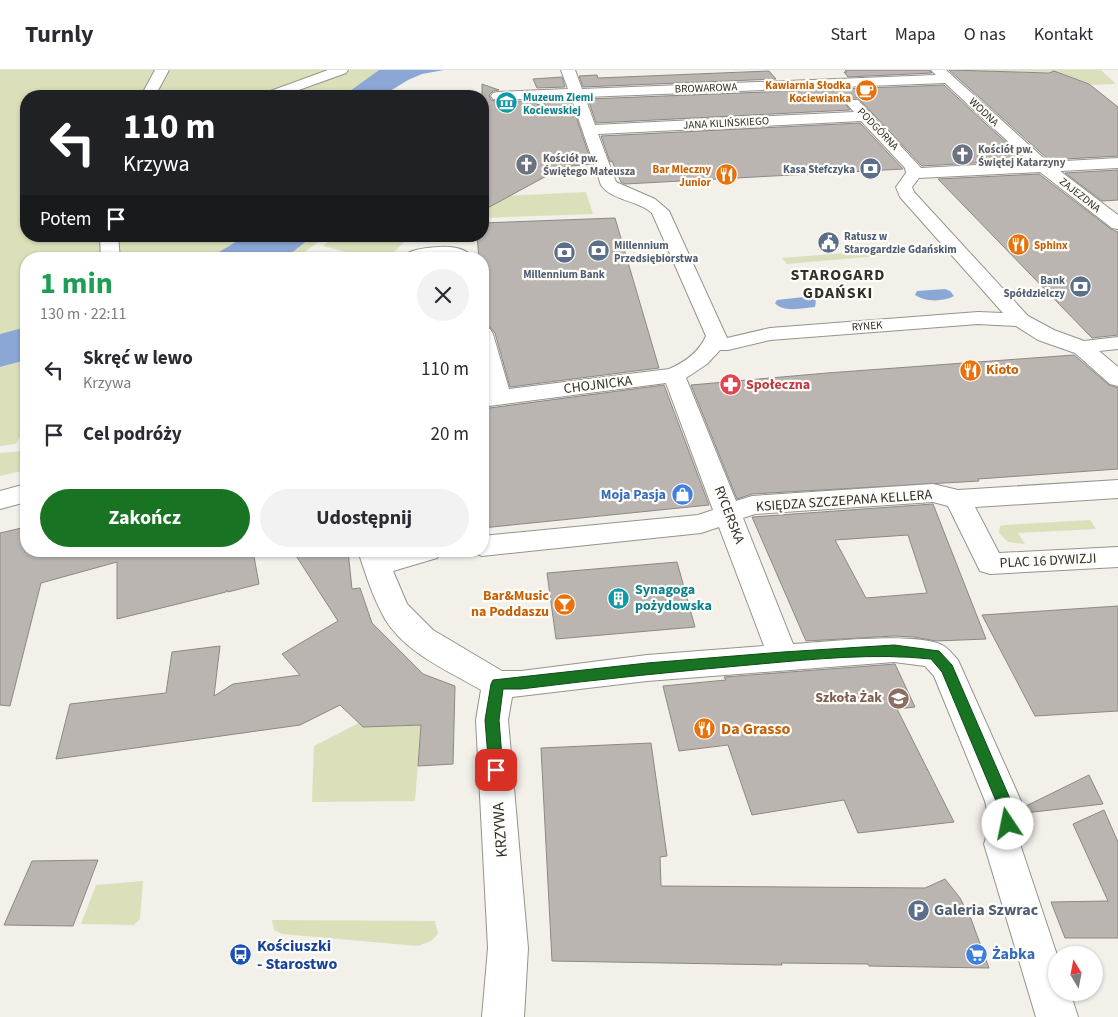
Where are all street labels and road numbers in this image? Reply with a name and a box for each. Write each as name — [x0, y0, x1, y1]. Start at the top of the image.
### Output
street label: BROWAROWA — [674, 79, 738, 97]
street label: WODNA — [966, 94, 1002, 130]
street label: PODGÓRNA — [854, 104, 902, 154]
street label: JANA KILIŃSKIEGO — [683, 113, 769, 133]
street label: ZAJEZDNA — [1056, 174, 1104, 216]
street label: RYNEK — [851, 317, 883, 335]
street label: CHOJNICKA — [563, 371, 634, 399]
street label: RYCERSKA — [709, 483, 749, 547]
street label: KSIĘDZA SZCZEPANA KELLERA — [755, 485, 933, 517]
street label: PLAC 16 DYWIZJI — [999, 548, 1097, 574]
street label: KRZYWA — [487, 801, 513, 858]

